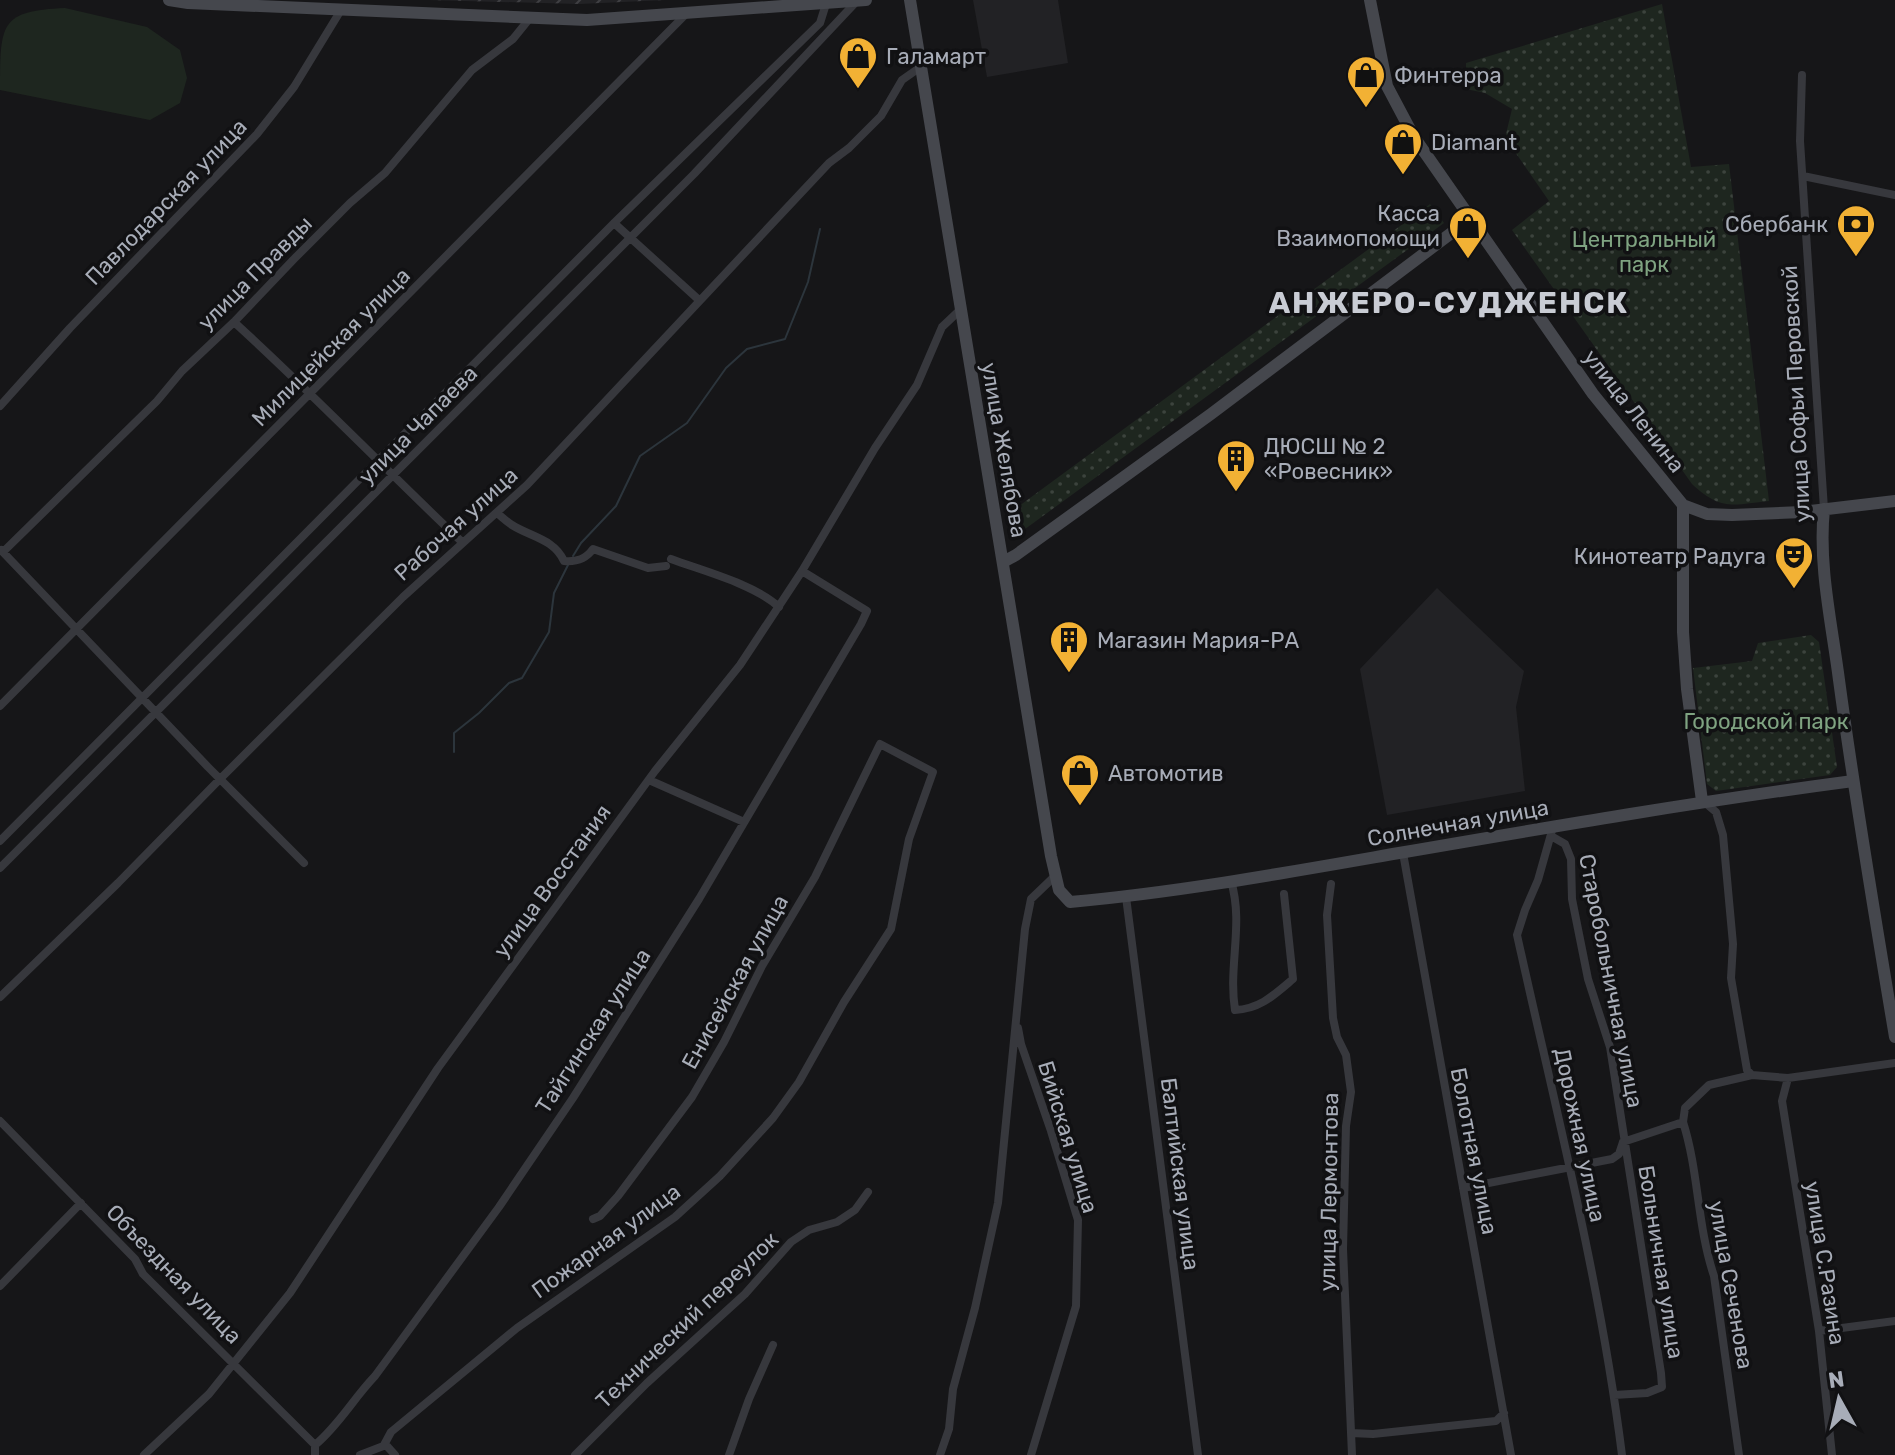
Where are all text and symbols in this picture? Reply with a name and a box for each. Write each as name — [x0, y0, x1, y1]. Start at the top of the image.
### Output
shop icon: Галамарт — [837, 35, 879, 90]
place label: Галамарт — [886, 43, 986, 70]
shop icon: Финтерра — [1345, 54, 1387, 109]
place label: Финтерра — [1394, 62, 1502, 89]
street label: Павлодарская улица — [80, 113, 252, 291]
shop icon: Diamant — [1382, 121, 1424, 176]
place label: Diamant — [1431, 129, 1518, 156]
place label: Касса Взаимопомощи — [1276, 200, 1440, 252]
bank icon: Сбербанк — [1835, 203, 1877, 258]
shop icon: Касса Взаимопомощи — [1447, 205, 1489, 260]
street label: улица Правды — [192, 210, 318, 336]
place label: Сбербанк — [1725, 211, 1828, 238]
park label: Центральный парк — [1572, 226, 1716, 278]
street label: Милицейская улица — [246, 262, 416, 432]
street label: улица Софьи Перовской — [1776, 265, 1816, 523]
district label: АНЖЕРО-СУДЖЕНСК — [1269, 285, 1629, 321]
street label: улица Ленина — [1578, 344, 1690, 478]
street label: улица Чапаева — [353, 360, 483, 490]
street label: улица Желябова — [975, 360, 1033, 540]
place label: ДЮСШ № 2 «Ровесник» — [1264, 433, 1393, 485]
building icon: ДЮСШ № 2 «Ровесник» — [1215, 438, 1257, 493]
street label: Рабочая улица — [389, 462, 523, 586]
theatre icon: Кинотеатр Радуга — [1773, 535, 1815, 590]
place label: Кинотеатр Радуга — [1574, 543, 1766, 570]
building icon: Магазин Мария-РА — [1048, 619, 1090, 674]
place label: Магазин Мария-РА — [1097, 627, 1299, 654]
park label: Городской парк — [1683, 708, 1849, 735]
shop icon: Автомотив — [1059, 752, 1101, 807]
place label: Автомотив — [1108, 760, 1224, 787]
street label: Солнечная улица — [1365, 794, 1551, 852]
street label: улица Восстания — [487, 799, 617, 963]
street label: Старобольничная улица — [1573, 852, 1649, 1110]
street label: Енисейская улица — [676, 890, 794, 1074]
street label: Тайгинская улица — [530, 943, 656, 1119]
street label: Дорожная улица — [1548, 1045, 1612, 1225]
street label: Бийская улица — [1032, 1058, 1104, 1216]
street label: Болотная улица — [1445, 1065, 1503, 1237]
street label: Балтийская улица — [1155, 1076, 1205, 1272]
street label: улица Лермонтова — [1314, 1092, 1344, 1292]
street label: Больничная улица — [1632, 1163, 1690, 1361]
street label: Пожарная улица — [526, 1178, 686, 1304]
street label: улица С.Разина — [1799, 1179, 1851, 1347]
street label: Объездная улица — [101, 1199, 247, 1349]
street label: улица Сеченова — [1703, 1199, 1759, 1371]
street label: Технический переулок — [590, 1226, 784, 1414]
north arrow — [1799, 1359, 1879, 1439]
text: N — [1827, 1365, 1846, 1394]

